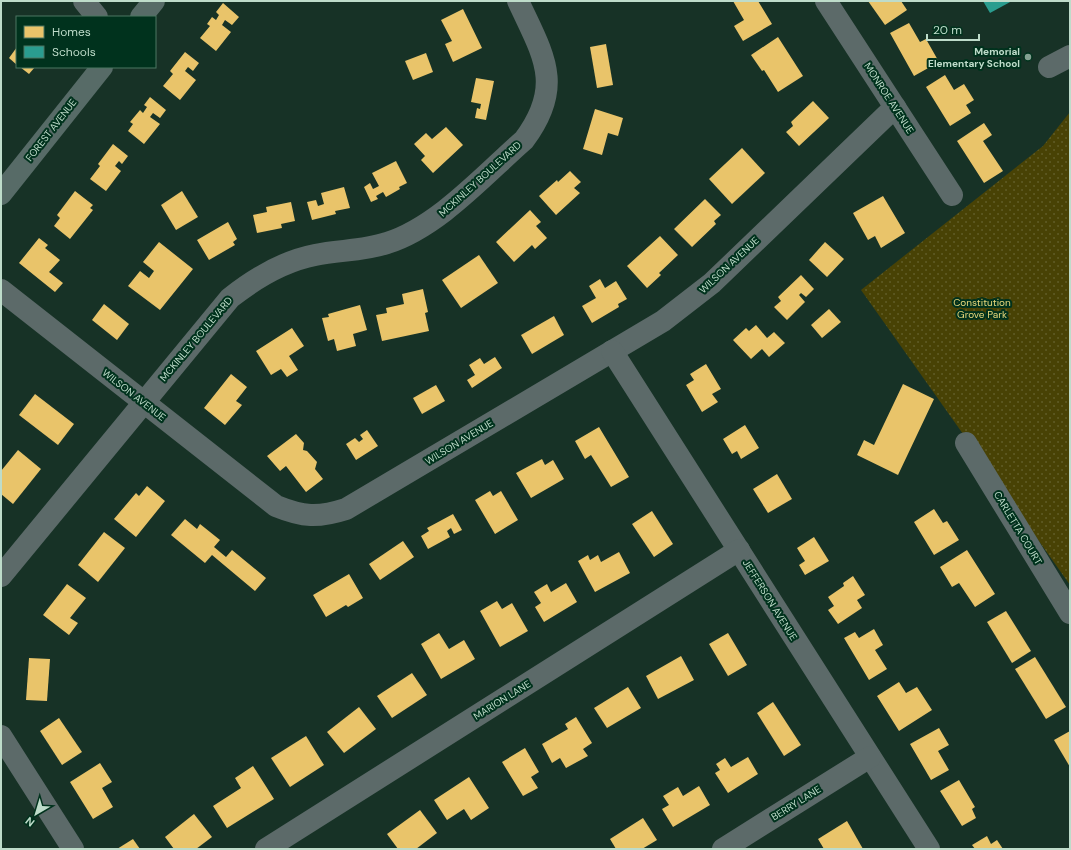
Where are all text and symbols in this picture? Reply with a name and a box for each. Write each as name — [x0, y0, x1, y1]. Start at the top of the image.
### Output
legend — [16, 16, 156, 68]
scale bar — [927, 16, 979, 42]
text: 20 m — [933, 22, 962, 38]
text: Homes — [52, 24, 91, 40]
text: Schools — [52, 44, 96, 60]
place label: Memorial Elementary School — [928, 45, 1020, 70]
marker: Memorial Elementary School — [1023, 52, 1033, 62]
street label: MONROE AVENUE — [861, 60, 917, 136]
street label: FOREST AVENUE — [23, 96, 80, 164]
street label: MCKINLEY BOULEVARD — [436, 138, 524, 219]
street label: WILSON AVENUE — [696, 234, 762, 296]
street label: MCKINLEY BOULEVARD — [157, 294, 235, 384]
park label: Constitution Grove Park — [953, 296, 1011, 321]
street label: WILSON AVENUE — [100, 366, 169, 424]
street label: WILSON AVENUE — [423, 416, 496, 467]
street label: CARLETTA COURT — [991, 489, 1045, 567]
street label: JEFFERSON AVENUE — [740, 557, 800, 643]
street label: MARION LANE — [471, 677, 533, 723]
street label: BERRY LANE — [769, 782, 824, 823]
north arrow — [16, 794, 56, 834]
text: N — [22, 814, 37, 830]

